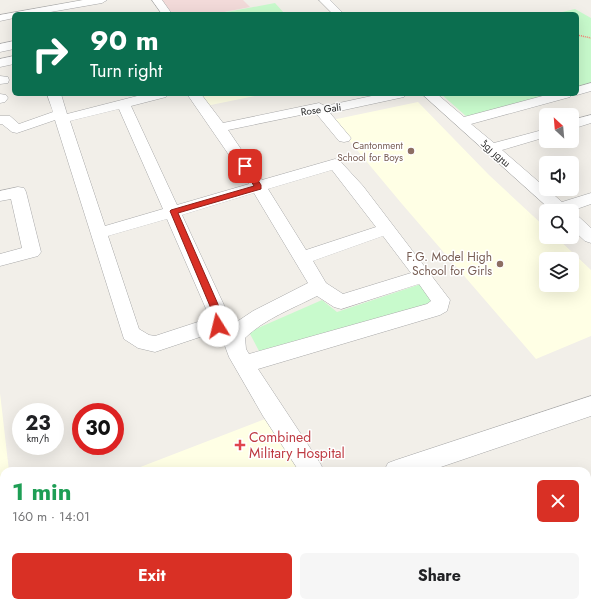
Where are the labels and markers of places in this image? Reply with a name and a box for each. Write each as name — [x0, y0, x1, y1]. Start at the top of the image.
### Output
place label: Cantonment School for Boys — [337, 138, 404, 165]
marker: Cantonment School for Boys — [406, 146, 416, 156]
pin — [228, 149, 262, 183]
place label: F.G. Model High School for Girls — [407, 248, 492, 280]
marker: F.G. Model High School for Girls — [495, 259, 505, 269]
place label: Combined Military Hospital — [249, 427, 345, 463]
marker: Combined Military Hospital — [234, 439, 246, 451]

